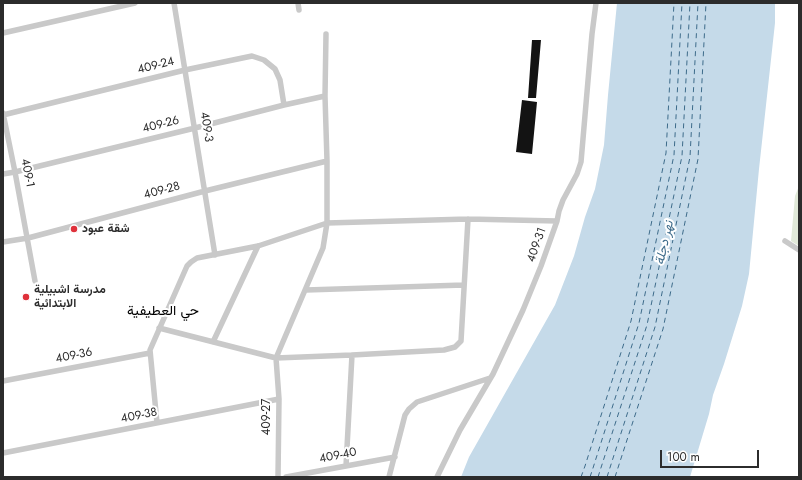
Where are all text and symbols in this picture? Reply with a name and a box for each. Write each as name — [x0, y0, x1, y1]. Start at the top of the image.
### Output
street label: 409-24 — [136, 54, 176, 78]
street label: 409-3 — [197, 111, 215, 143]
street label: 409-26 — [141, 113, 181, 137]
street label: 409-1 — [17, 157, 37, 189]
street label: 409-28 — [142, 179, 182, 203]
water label: نهر دجلة — [652, 219, 678, 267]
place label: شقة عبود — [82, 222, 129, 236]
marker: شقة عبود — [69, 224, 79, 234]
street label: 409-31 — [524, 226, 550, 264]
place label: مدرسة اشبيلية الابتدائية — [34, 283, 106, 311]
marker: مدرسة اشبيلية الابتدائية — [21, 292, 31, 302]
district label: حي العطيفية — [127, 304, 199, 320]
street label: 409-36 — [54, 345, 94, 367]
street label: 409-27 — [260, 399, 274, 435]
street label: 409-38 — [120, 405, 158, 427]
scale bar — [662, 442, 761, 468]
street label: 409-40 — [318, 445, 358, 467]
text: 100 m — [667, 448, 700, 466]

